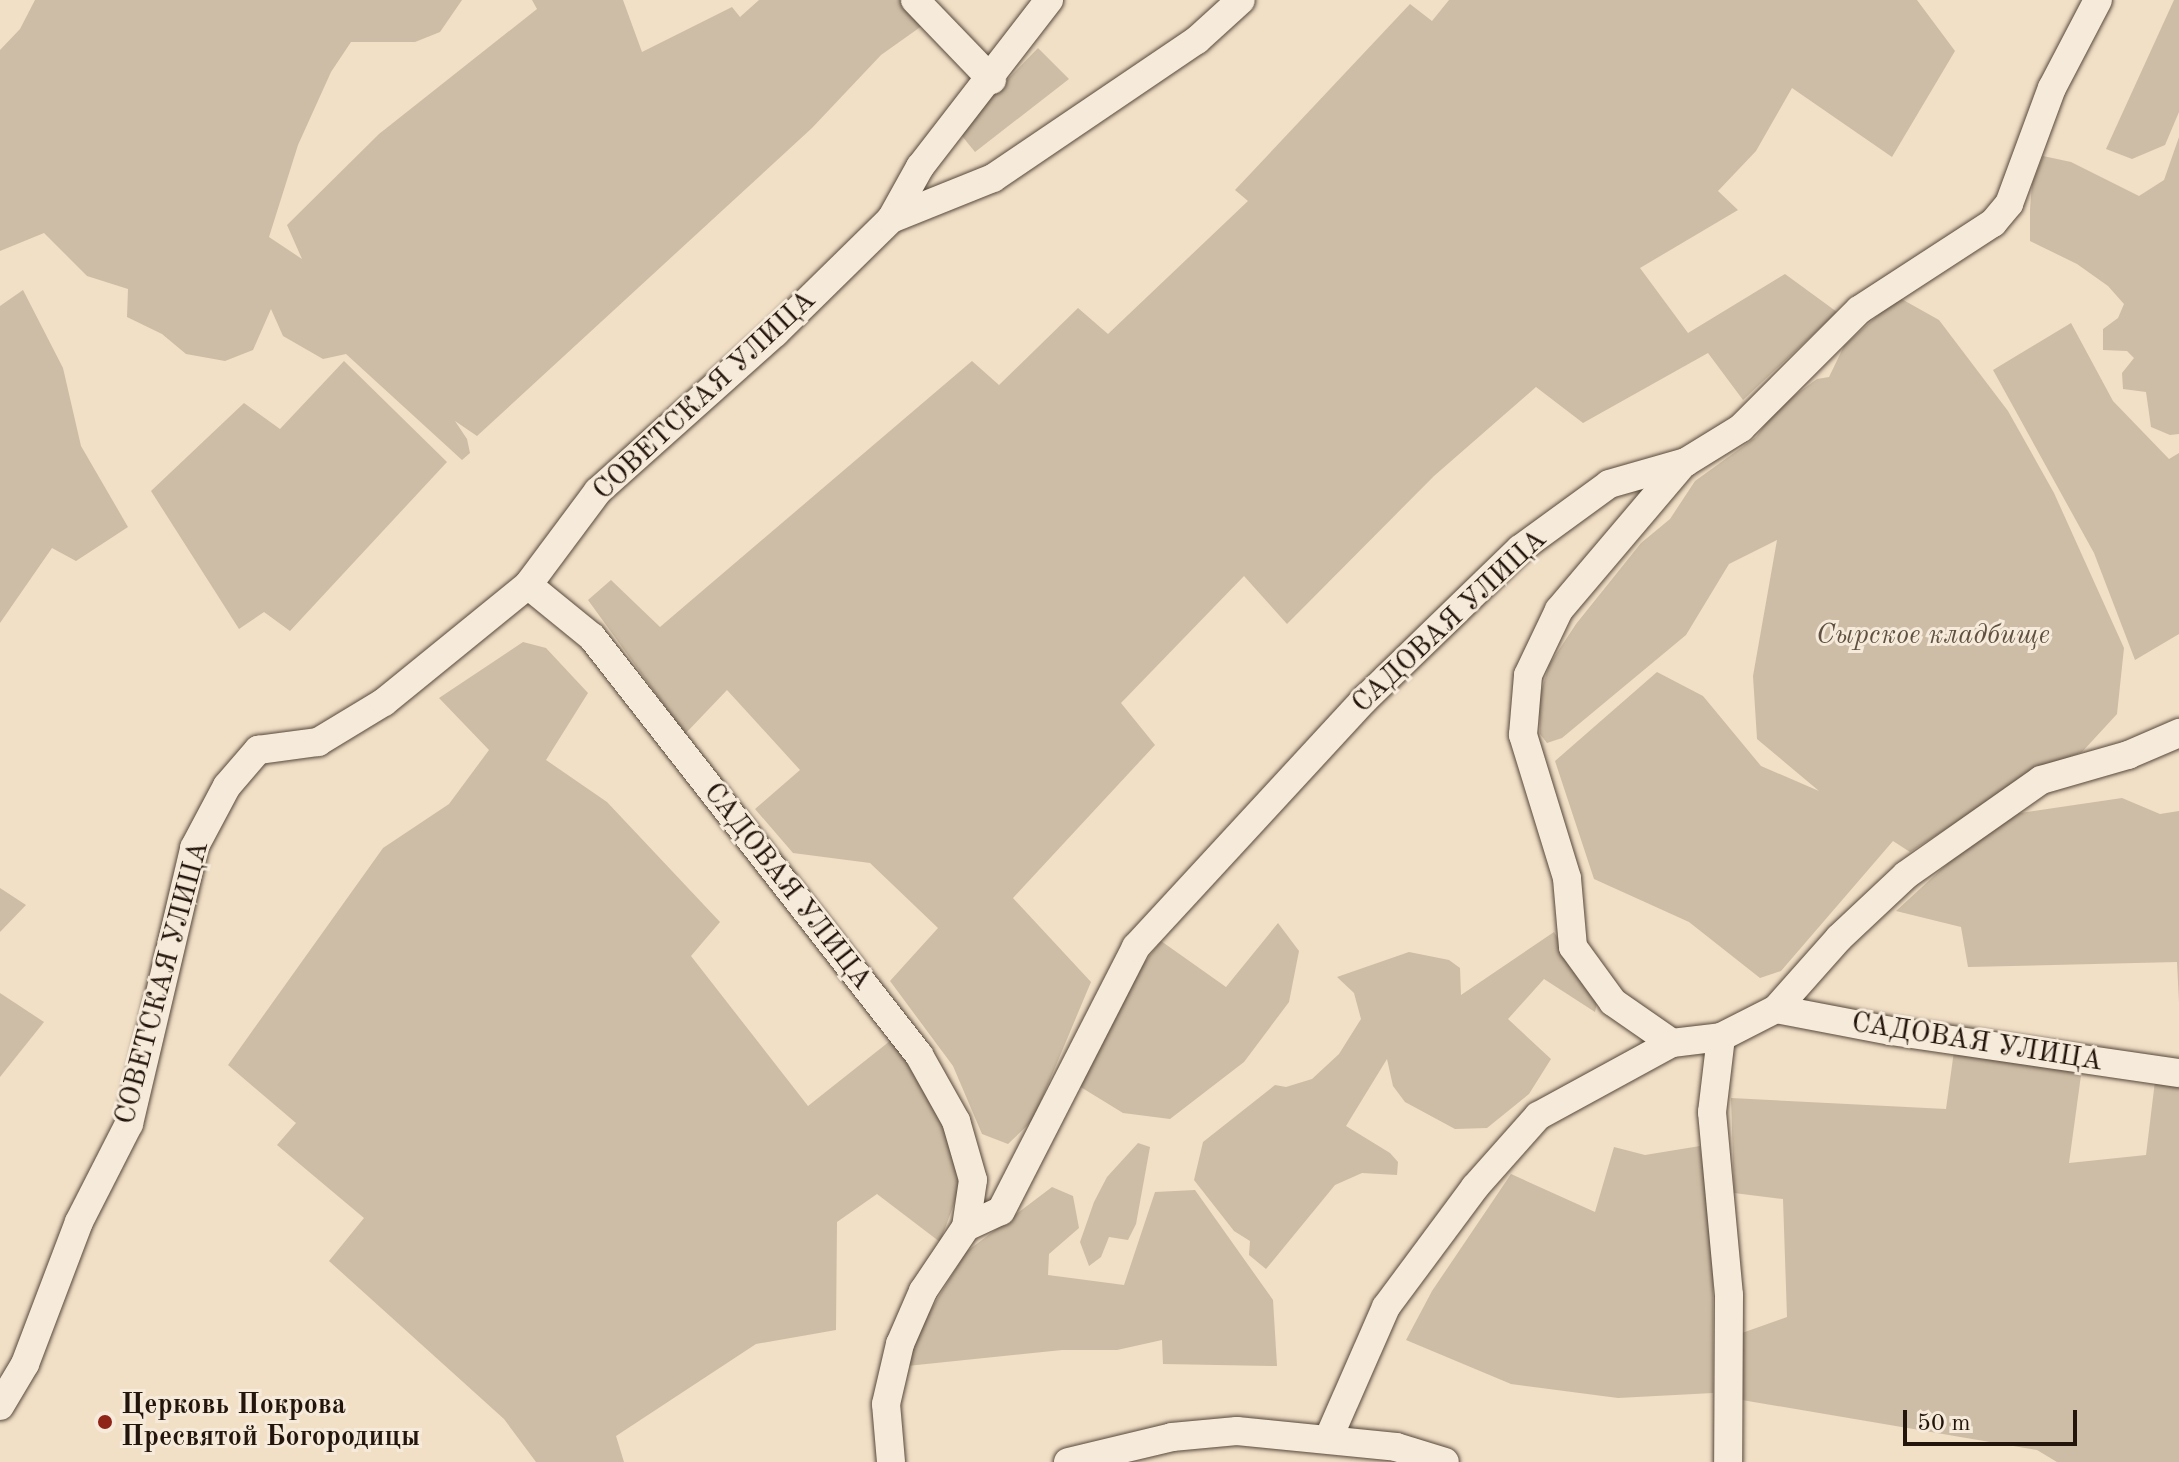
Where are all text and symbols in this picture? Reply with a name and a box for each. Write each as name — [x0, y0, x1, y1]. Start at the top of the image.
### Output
street label: СОВЕТСКАЯ УЛИЦА — [587, 284, 823, 508]
street label: САДОВАЯ УЛИЦА — [1346, 523, 1554, 721]
park label: Сырское кладбище — [1816, 619, 2050, 653]
street label: САДОВАЯ УЛИЦА — [696, 777, 878, 997]
street label: СОВЕТСКАЯ УЛИЦА — [109, 838, 217, 1128]
street label: САДОВАЯ УЛИЦА — [1849, 1007, 2105, 1079]
place label: Церковь Покрова Пресвятой Богородицы — [121, 1389, 420, 1455]
scale bar — [1907, 1394, 2081, 1444]
text: 50 m — [1917, 1412, 1971, 1436]
marker: Церковь Покрова Пресвятой Богородицы — [96, 1413, 114, 1431]

